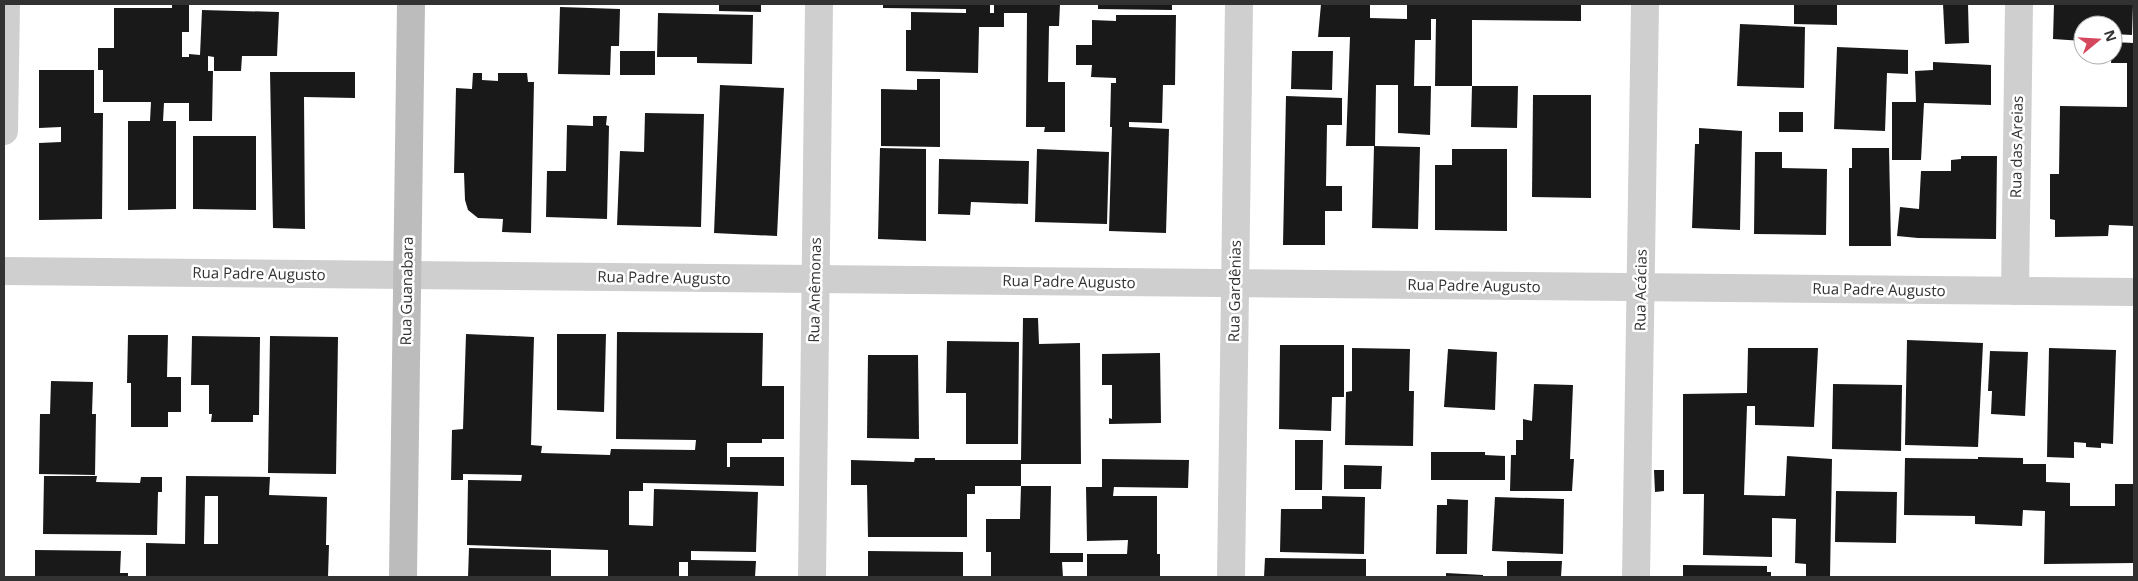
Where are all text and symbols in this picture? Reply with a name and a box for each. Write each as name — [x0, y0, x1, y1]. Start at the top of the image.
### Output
north arrow — [2073, 15, 2123, 65]
text: N — [2100, 27, 2122, 44]
street label: Rua das Areias — [2005, 96, 2027, 198]
street label: Rua Guanabara — [395, 236, 417, 345]
street label: Rua Anêmonas — [803, 237, 825, 343]
street label: Rua Gardênias — [1223, 240, 1245, 342]
street label: Rua Acácias — [1629, 249, 1651, 331]
street label: Rua Padre Augusto — [192, 262, 326, 284]
street label: Rua Padre Augusto — [597, 266, 731, 288]
street label: Rua Padre Augusto — [1002, 270, 1136, 292]
street label: Rua Padre Augusto — [1407, 274, 1541, 296]
street label: Rua Padre Augusto — [1812, 278, 1946, 300]

